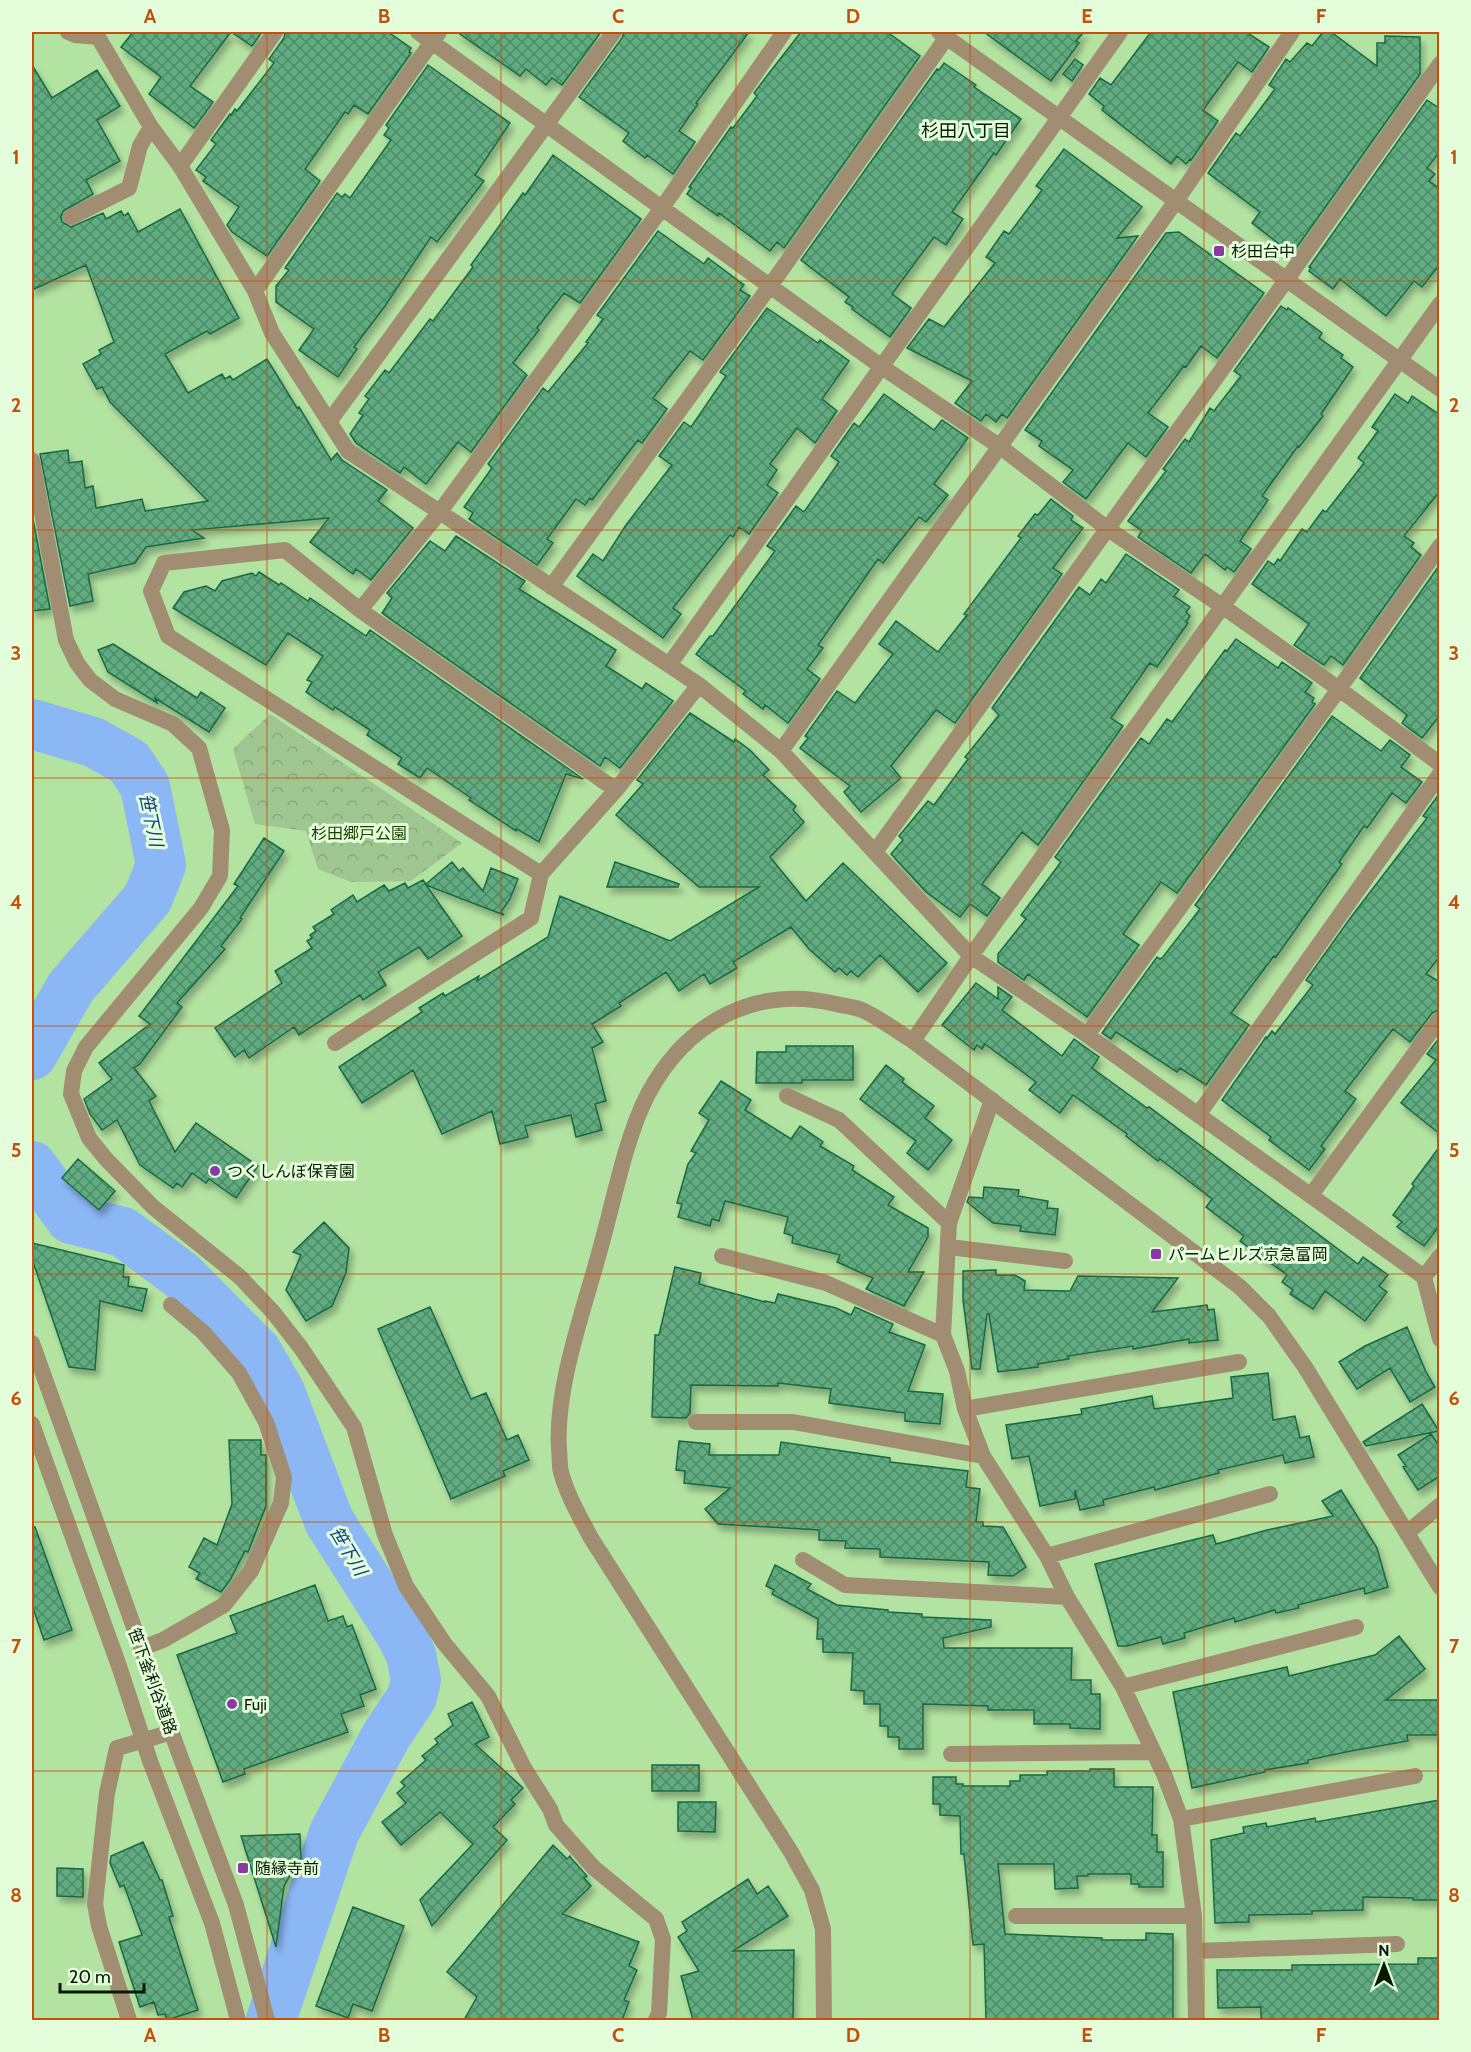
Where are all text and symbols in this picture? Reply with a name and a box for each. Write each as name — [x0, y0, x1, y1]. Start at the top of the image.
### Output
text: A — [144, 4, 157, 28]
text: B — [378, 4, 390, 28]
text: C — [612, 4, 624, 28]
text: D — [846, 4, 860, 28]
text: E — [1081, 4, 1093, 28]
text: F — [1316, 4, 1327, 28]
district label: 杉田八丁目 — [921, 120, 1011, 142]
text: 1 — [12, 145, 20, 169]
text: 1 — [1450, 145, 1458, 169]
place label: 杉田台中 — [1231, 242, 1295, 261]
marker: 杉田台中 — [1212, 244, 1226, 258]
text: 2 — [11, 393, 21, 417]
text: 2 — [1449, 393, 1459, 417]
text: 3 — [11, 641, 21, 665]
text: 3 — [1449, 641, 1459, 665]
water label: 笹下川 — [135, 791, 168, 851]
park label: 杉田郷戸公園 — [311, 824, 407, 843]
text: 4 — [10, 890, 22, 914]
text: 4 — [1448, 890, 1460, 914]
text: 5 — [11, 1138, 21, 1162]
text: 5 — [1449, 1138, 1459, 1162]
place label: つくしんぼ保育園 — [227, 1162, 355, 1181]
marker: つくしんぼ保育園 — [208, 1164, 222, 1178]
place label: パームヒルズ京急富岡 — [1168, 1245, 1328, 1264]
marker: パームヒルズ京急富岡 — [1149, 1247, 1163, 1261]
text: 6 — [10, 1386, 22, 1410]
text: 6 — [1448, 1386, 1460, 1410]
water label: 笹下川 — [325, 1522, 372, 1582]
street label: 笹下釜利谷道路 — [124, 1625, 181, 1737]
text: 7 — [11, 1634, 22, 1658]
text: 7 — [1449, 1634, 1460, 1658]
place label: Fuji — [244, 1695, 267, 1714]
marker: Fuji — [225, 1697, 239, 1711]
place label: 随縁寺前 — [255, 1859, 319, 1878]
marker: 随縁寺前 — [236, 1861, 250, 1875]
text: 8 — [10, 1883, 22, 1907]
text: 8 — [1448, 1883, 1460, 1907]
north arrow — [1354, 1935, 1414, 1995]
text: N — [1378, 1941, 1390, 1960]
scale bar — [60, 1956, 144, 1994]
text: 20 m — [69, 1966, 111, 1988]
text: A — [144, 2023, 157, 2047]
text: B — [378, 2023, 390, 2047]
text: C — [612, 2023, 624, 2047]
text: D — [846, 2023, 860, 2047]
text: E — [1081, 2023, 1093, 2047]
text: F — [1316, 2023, 1327, 2047]

